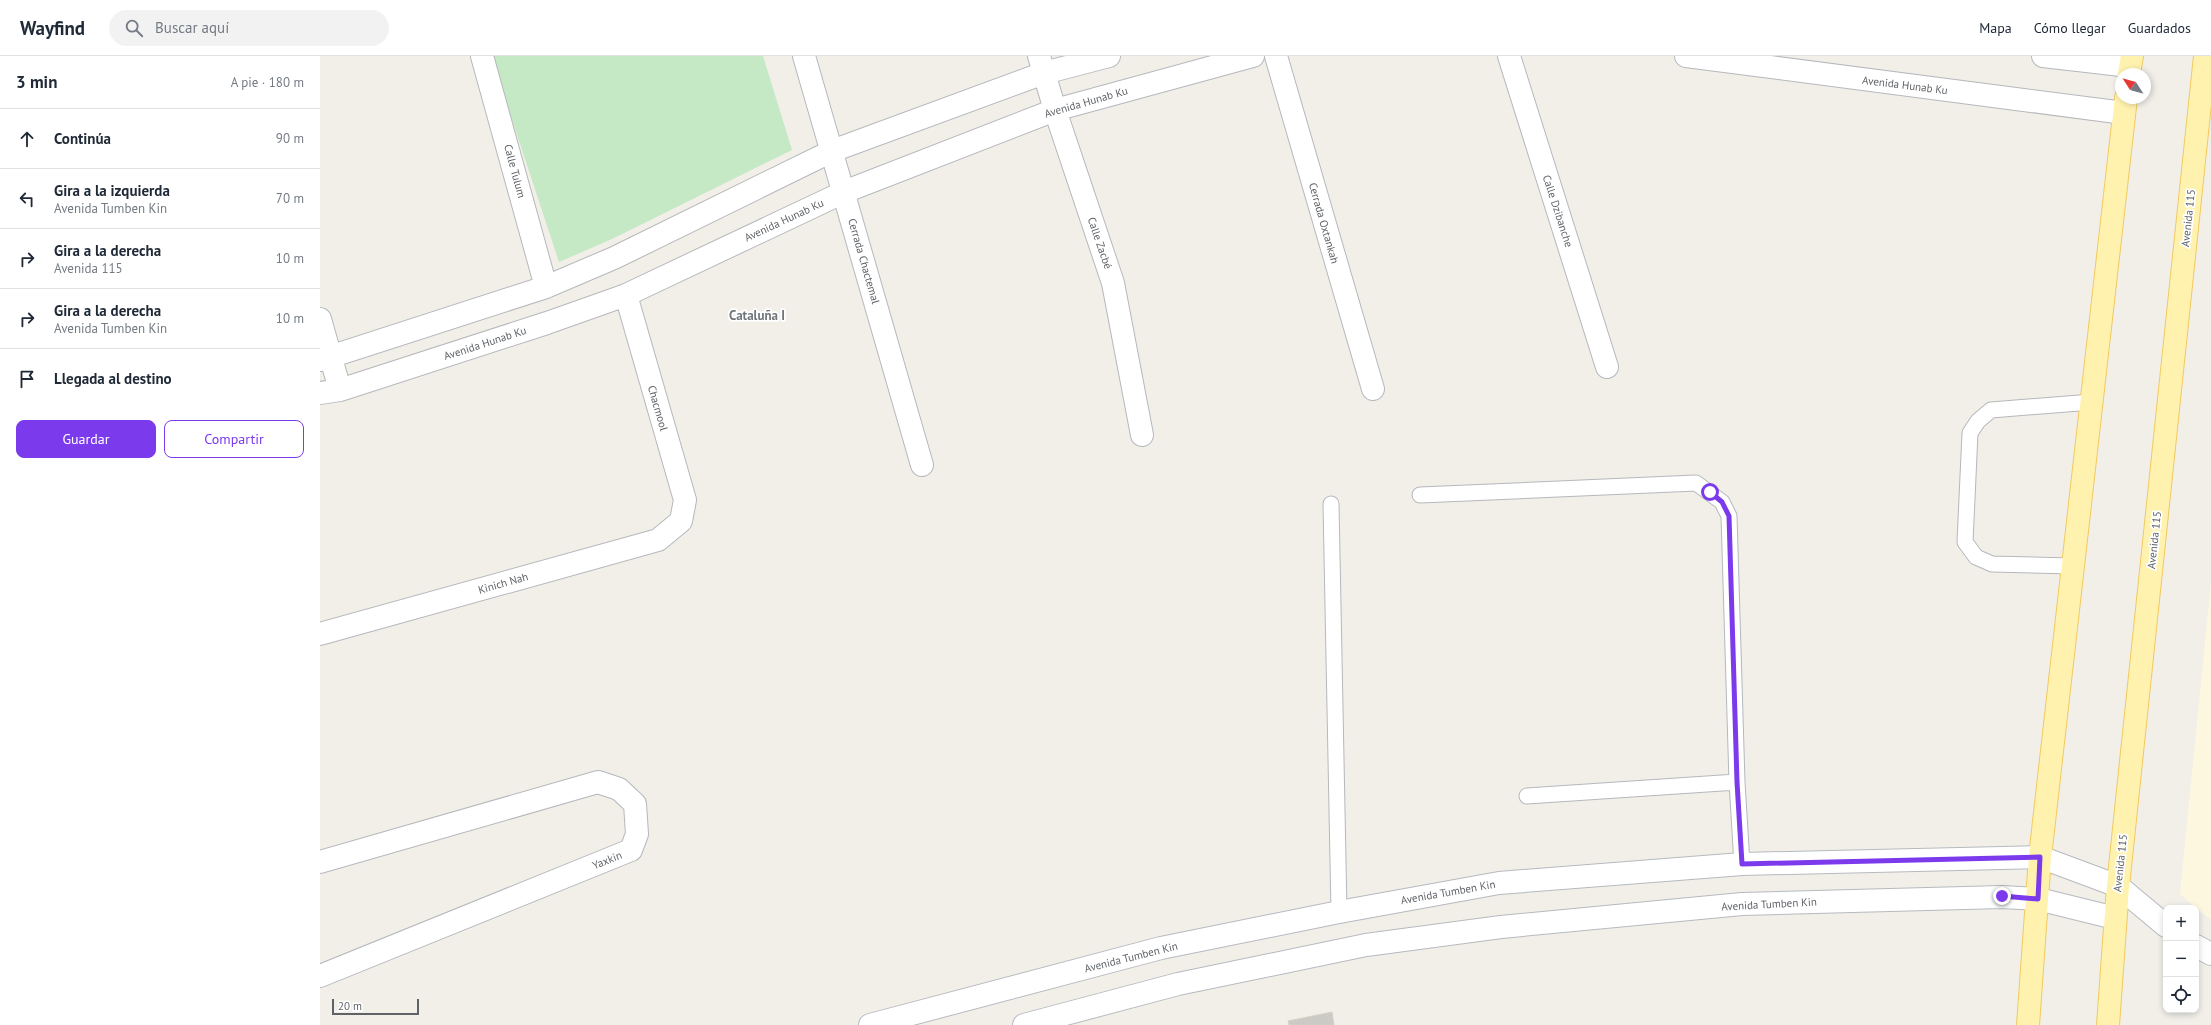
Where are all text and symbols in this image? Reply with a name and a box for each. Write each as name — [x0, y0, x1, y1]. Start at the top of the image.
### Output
search box — [109, 10, 389, 46]
text: Wayfind — [20, 16, 85, 40]
icon: search — [123, 17, 145, 39]
text: Buscar aquí — [155, 18, 229, 37]
text: Mapa — [1979, 19, 2012, 37]
text: Cómo llegar — [2034, 19, 2106, 37]
text: Guardados — [2128, 19, 2191, 37]
north arrow — [2115, 68, 2151, 104]
text: 3 min — [16, 71, 57, 93]
street label: Avenida Hunab Ku — [1861, 73, 1949, 97]
text: A pie · 180 m — [231, 74, 304, 91]
street label: Avenida Hunab Ku — [1043, 83, 1129, 121]
icon: ahead — [16, 128, 38, 150]
text: Continúa — [54, 129, 111, 148]
text: 90 m — [276, 130, 304, 147]
street label: Calle Tulum — [501, 143, 529, 199]
street label: Calle Dzibanche — [1540, 173, 1576, 249]
text: Gira a la izquierda — [54, 181, 170, 200]
street label: Cerrada Oxtankah — [1306, 181, 1342, 265]
icon: left — [16, 188, 38, 210]
street label: Avenida 115 — [2178, 188, 2198, 248]
text: 70 m — [276, 190, 304, 207]
street label: Avenida Hunab Ku — [742, 195, 826, 245]
text: Avenida Tumben Kin — [54, 200, 167, 217]
street label: Calle Zacbé — [1085, 215, 1116, 271]
street label: Cerrada Chactemal — [845, 217, 883, 306]
text: Gira a la derecha — [54, 241, 161, 260]
icon: right — [16, 248, 38, 270]
text: 10 m — [276, 250, 304, 267]
text: Avenida 115 — [54, 260, 123, 277]
text: Gira a la derecha — [54, 301, 161, 320]
district label: Cataluña I — [729, 307, 785, 324]
icon: right — [16, 308, 38, 330]
text: 10 m — [276, 310, 304, 327]
text: Avenida Tumben Kin — [54, 320, 167, 337]
street label: Avenida Hunab Ku — [442, 323, 528, 363]
icon: arrive — [16, 368, 38, 390]
text: Llegada al destino — [54, 369, 172, 388]
street label: Chacmool — [645, 384, 671, 433]
button: Guardar — [16, 420, 156, 458]
button: Compartir — [164, 420, 304, 458]
route start — [1701, 483, 1719, 501]
street label: Avenida 115 — [2144, 510, 2164, 570]
street label: Kinich Nah — [476, 569, 530, 597]
street label: Avenida 115 — [2110, 833, 2130, 893]
street label: Yaxkin — [590, 848, 624, 872]
street label: Avenida Tumben Kin — [1400, 877, 1496, 907]
route end — [1993, 887, 2011, 905]
street label: Avenida Tumben Kin — [1721, 895, 1817, 913]
map controls — [2163, 905, 2199, 1013]
button: + — [2163, 905, 2199, 941]
street label: Avenida Tumben Kin — [1083, 939, 1179, 975]
button: − — [2163, 941, 2199, 977]
button: locate — [2163, 977, 2199, 1013]
scale bar — [332, 997, 419, 1016]
text: 20 m — [338, 999, 362, 1013]

